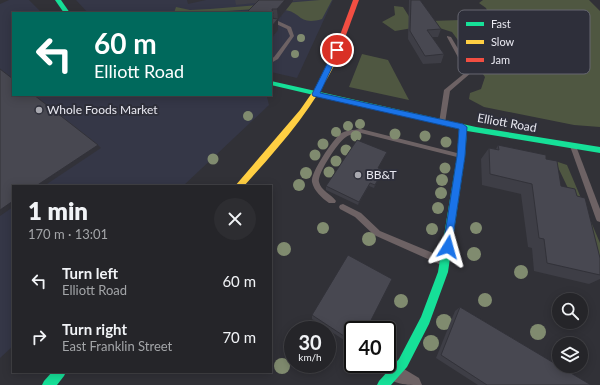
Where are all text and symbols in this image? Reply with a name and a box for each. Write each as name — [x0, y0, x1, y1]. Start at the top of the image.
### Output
legend — [458, 10, 590, 74]
text: Fast — [491, 17, 511, 30]
text: 60 m — [94, 26, 157, 60]
icon: left — [28, 28, 80, 80]
pin — [320, 33, 354, 67]
text: Slow — [491, 35, 515, 48]
icon: arrive — [326, 39, 348, 61]
text: Jam — [491, 53, 510, 66]
text: Elliott Road — [94, 60, 184, 82]
place label: Whole Foods Market — [47, 102, 158, 117]
marker: Whole Foods Market — [34, 105, 44, 115]
street label: Elliott Road — [476, 110, 538, 135]
place label: BB&T — [366, 167, 397, 182]
marker: BB&T — [353, 170, 363, 180]
text: 1 min — [28, 196, 88, 225]
button: close — [214, 198, 256, 240]
text: 170 m · 13:01 — [28, 226, 108, 242]
position arrow — [427, 226, 469, 268]
text: Turn left — [62, 264, 118, 282]
icon: left — [28, 270, 50, 292]
text: 60 m — [222, 272, 256, 290]
text: Elliott Road — [62, 282, 127, 298]
map controls — [552, 293, 588, 373]
button: search — [552, 293, 588, 329]
text: Turn right — [62, 320, 127, 338]
speed limit sign: 40 — [344, 321, 396, 373]
icon: right — [28, 326, 50, 348]
text: 70 m — [222, 328, 256, 346]
text: 30 — [298, 330, 322, 354]
button: layers — [552, 337, 588, 373]
text: East Franklin Street — [62, 338, 172, 354]
text: km/h — [298, 351, 322, 363]

